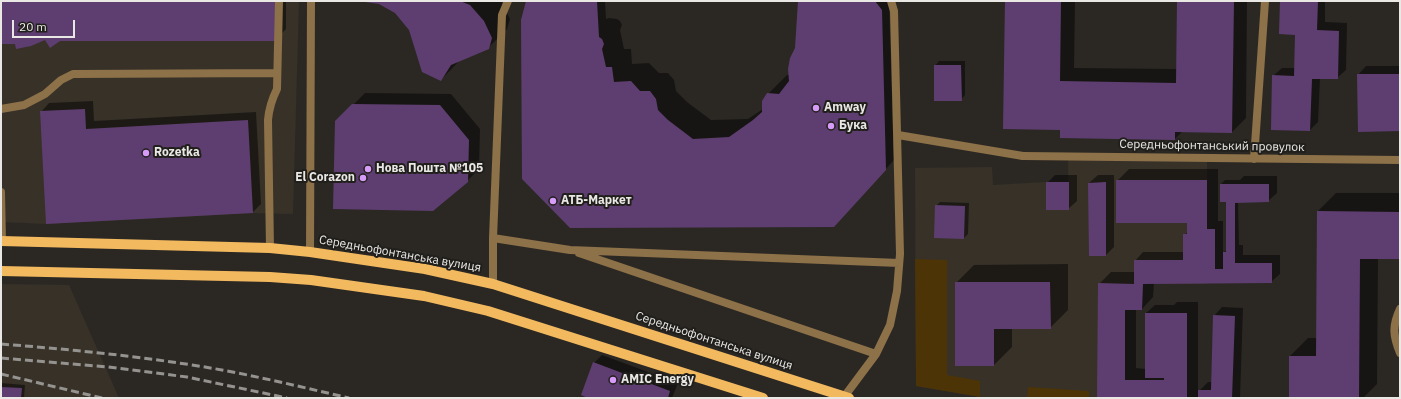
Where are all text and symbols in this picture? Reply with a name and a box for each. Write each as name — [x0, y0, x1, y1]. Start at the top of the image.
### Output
scale bar — [14, 12, 77, 38]
text: 20 m — [19, 19, 47, 34]
place label: Amway — [824, 101, 866, 115]
marker: Amway — [811, 103, 821, 113]
place label: Бука — [839, 119, 867, 133]
marker: Бука — [826, 121, 836, 131]
street label: Середньофонтанський провулок — [1119, 137, 1305, 155]
place label: Rozetka — [154, 146, 200, 160]
marker: Rozetka — [141, 148, 151, 158]
place label: Нова Пошта №105 — [376, 162, 483, 176]
marker: Нова Пошта №105 — [363, 164, 373, 174]
place label: El Corazon — [295, 171, 355, 185]
marker: El Corazon — [358, 173, 368, 183]
place label: АТБ-Маркет — [561, 194, 632, 208]
marker: АТБ-Маркет — [548, 196, 558, 206]
street label: Середньофонтанська вулиця — [318, 233, 482, 275]
street label: Середньофонтанська вулиця — [634, 309, 794, 373]
place label: AMIC Energy — [621, 373, 694, 387]
marker: AMIC Energy — [608, 375, 618, 385]

